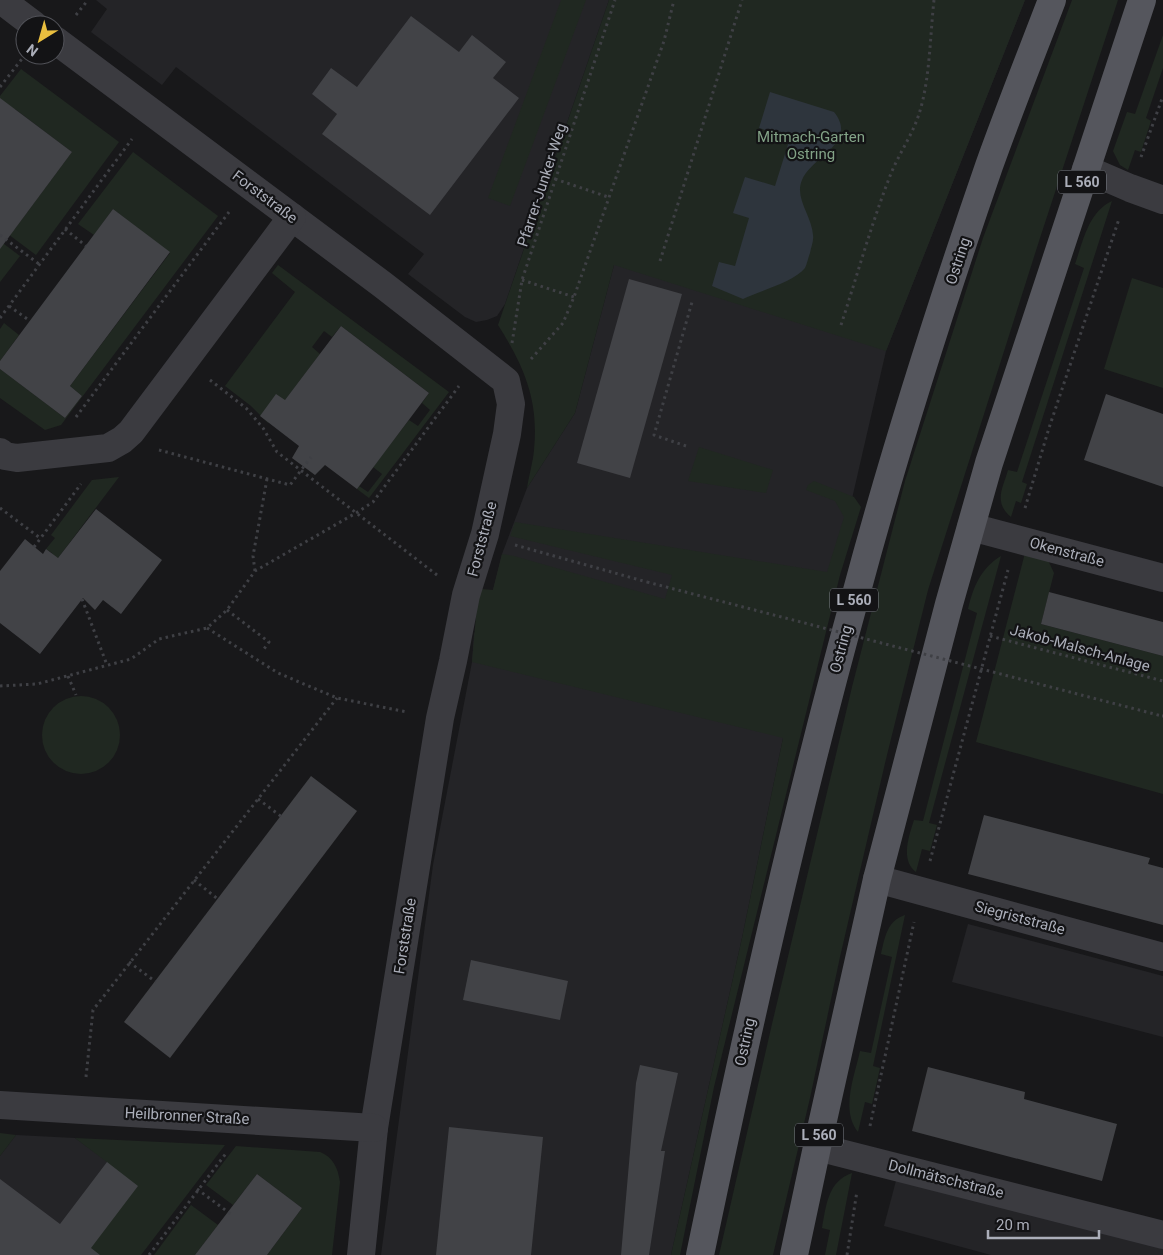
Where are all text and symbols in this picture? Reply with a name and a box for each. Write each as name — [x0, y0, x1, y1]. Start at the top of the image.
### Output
north arrow — [15, 15, 65, 65]
text: N — [23, 41, 41, 60]
street label: Pfarrer-Junker-Weg — [514, 121, 570, 249]
park label: Mitmach-Garten Ostring — [757, 128, 865, 163]
street label: Forststraße — [229, 167, 301, 227]
road number: L 560 — [1058, 170, 1106, 193]
street label: Ostring — [942, 235, 974, 287]
street label: Forststraße — [463, 499, 501, 578]
street label: Okenstraße — [1028, 533, 1106, 571]
road number: L 560 — [830, 588, 878, 612]
street label: Jakob-Malsch-Anlage — [1008, 621, 1152, 675]
street label: Ostring — [826, 623, 856, 675]
street label: Forststraße — [390, 897, 420, 975]
street label: Siegriststraße — [973, 897, 1067, 939]
street label: Ostring — [731, 1016, 759, 1068]
street label: Heilbronner Straße — [124, 1104, 250, 1128]
road number: L 560 — [795, 1124, 843, 1146]
street label: Dollmätschstraße — [886, 1156, 1006, 1202]
scale bar — [988, 1208, 1099, 1240]
text: 20 m — [996, 1216, 1030, 1234]

